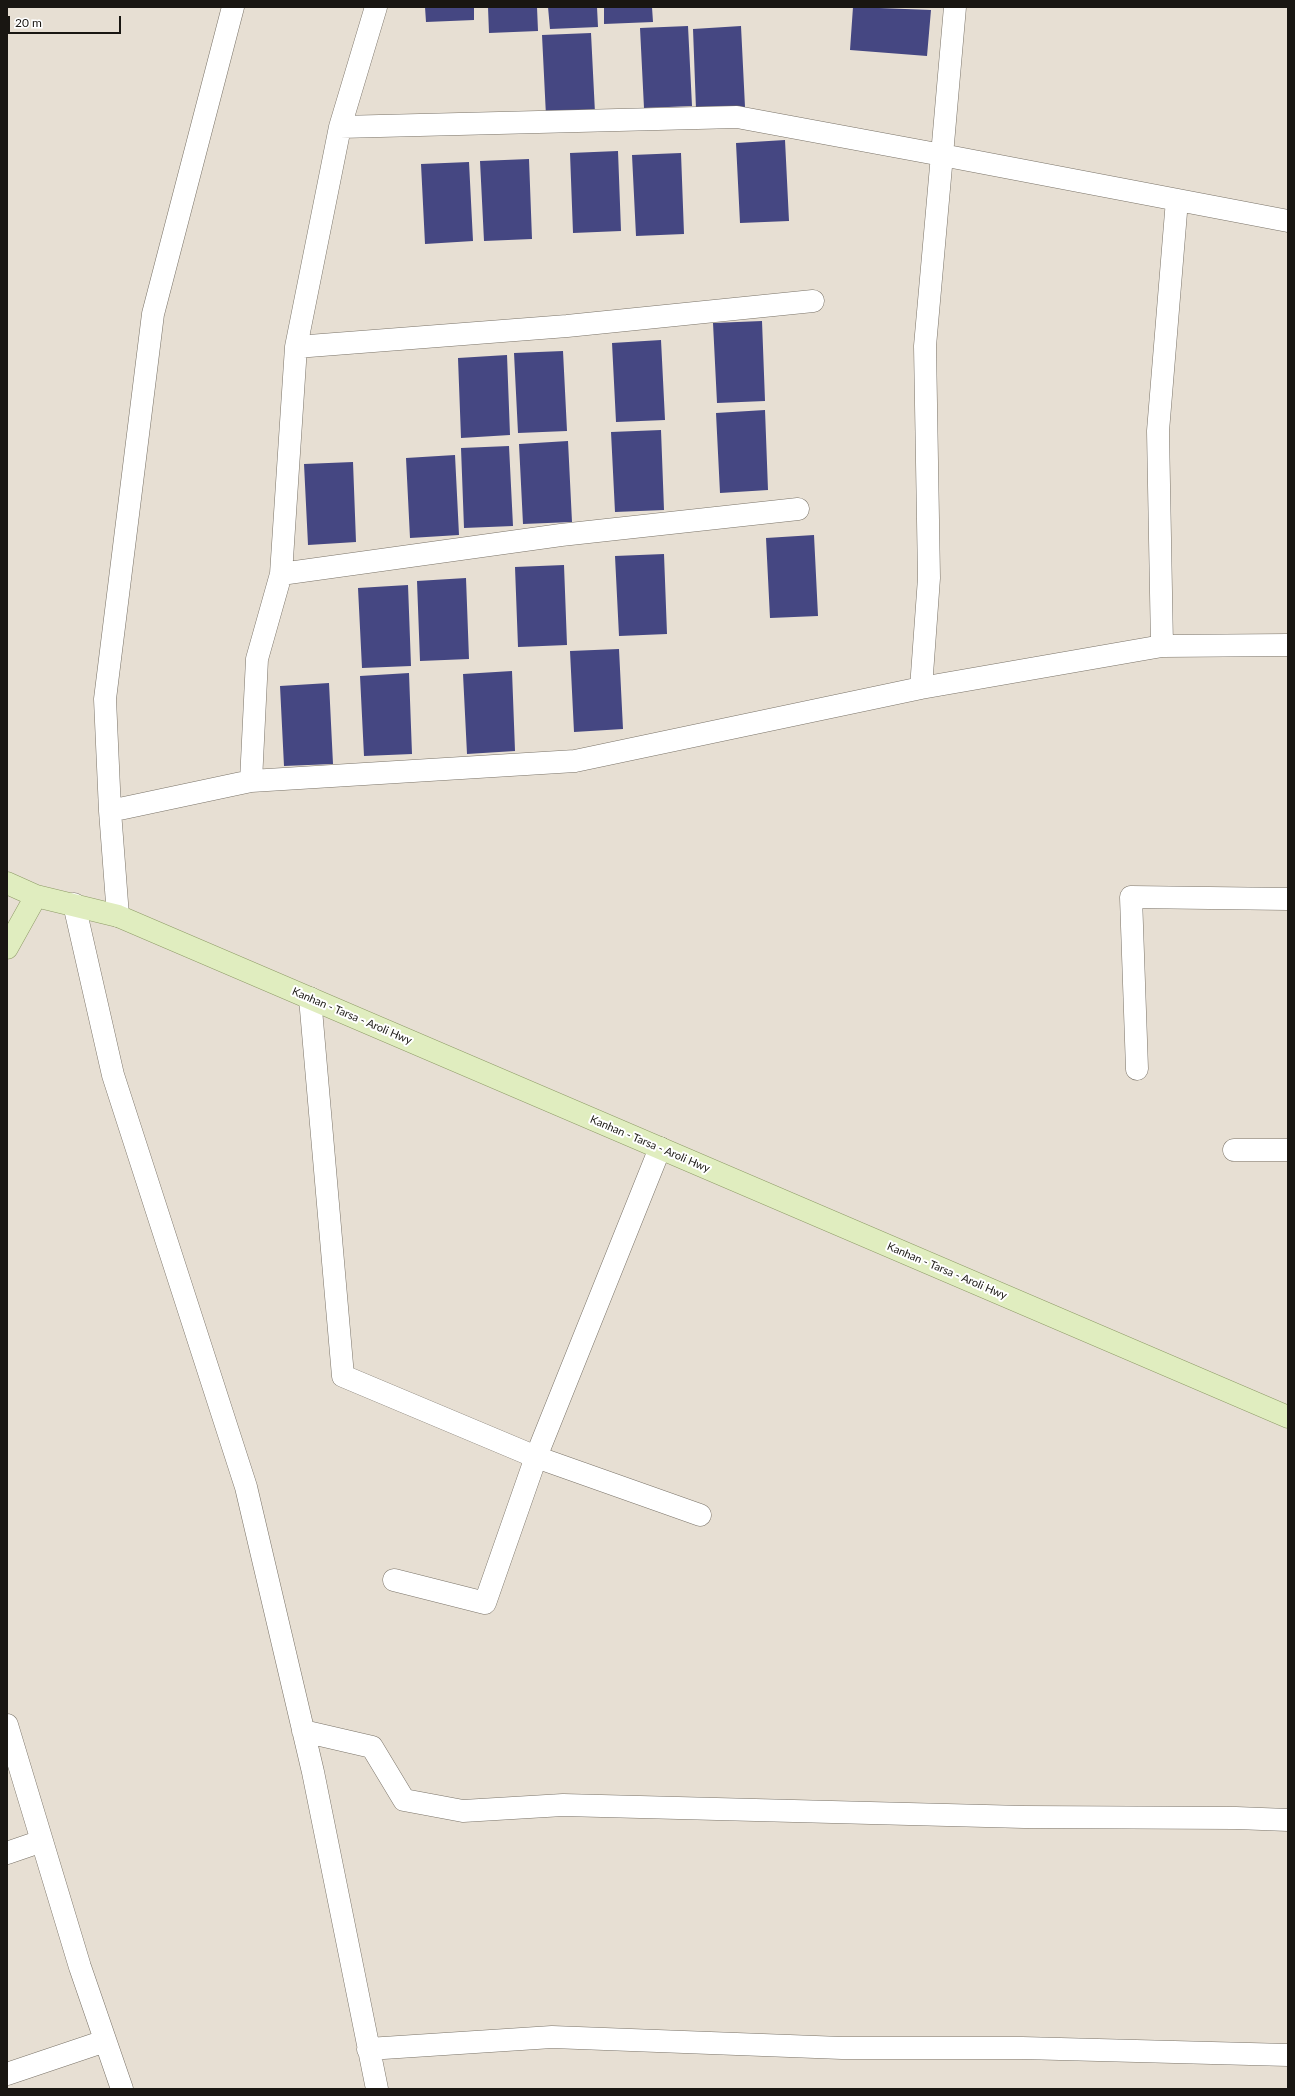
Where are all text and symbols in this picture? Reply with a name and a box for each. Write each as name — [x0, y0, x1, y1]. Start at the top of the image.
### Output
scale bar — [10, 8, 123, 34]
text: 20 m — [15, 15, 42, 30]
street label: Kanhan - Tarsa - Aroli Hwy — [290, 985, 414, 1047]
street label: Kanhan - Tarsa - Aroli Hwy — [588, 1113, 712, 1175]
street label: Kanhan - Tarsa - Aroli Hwy — [885, 1240, 1009, 1302]

